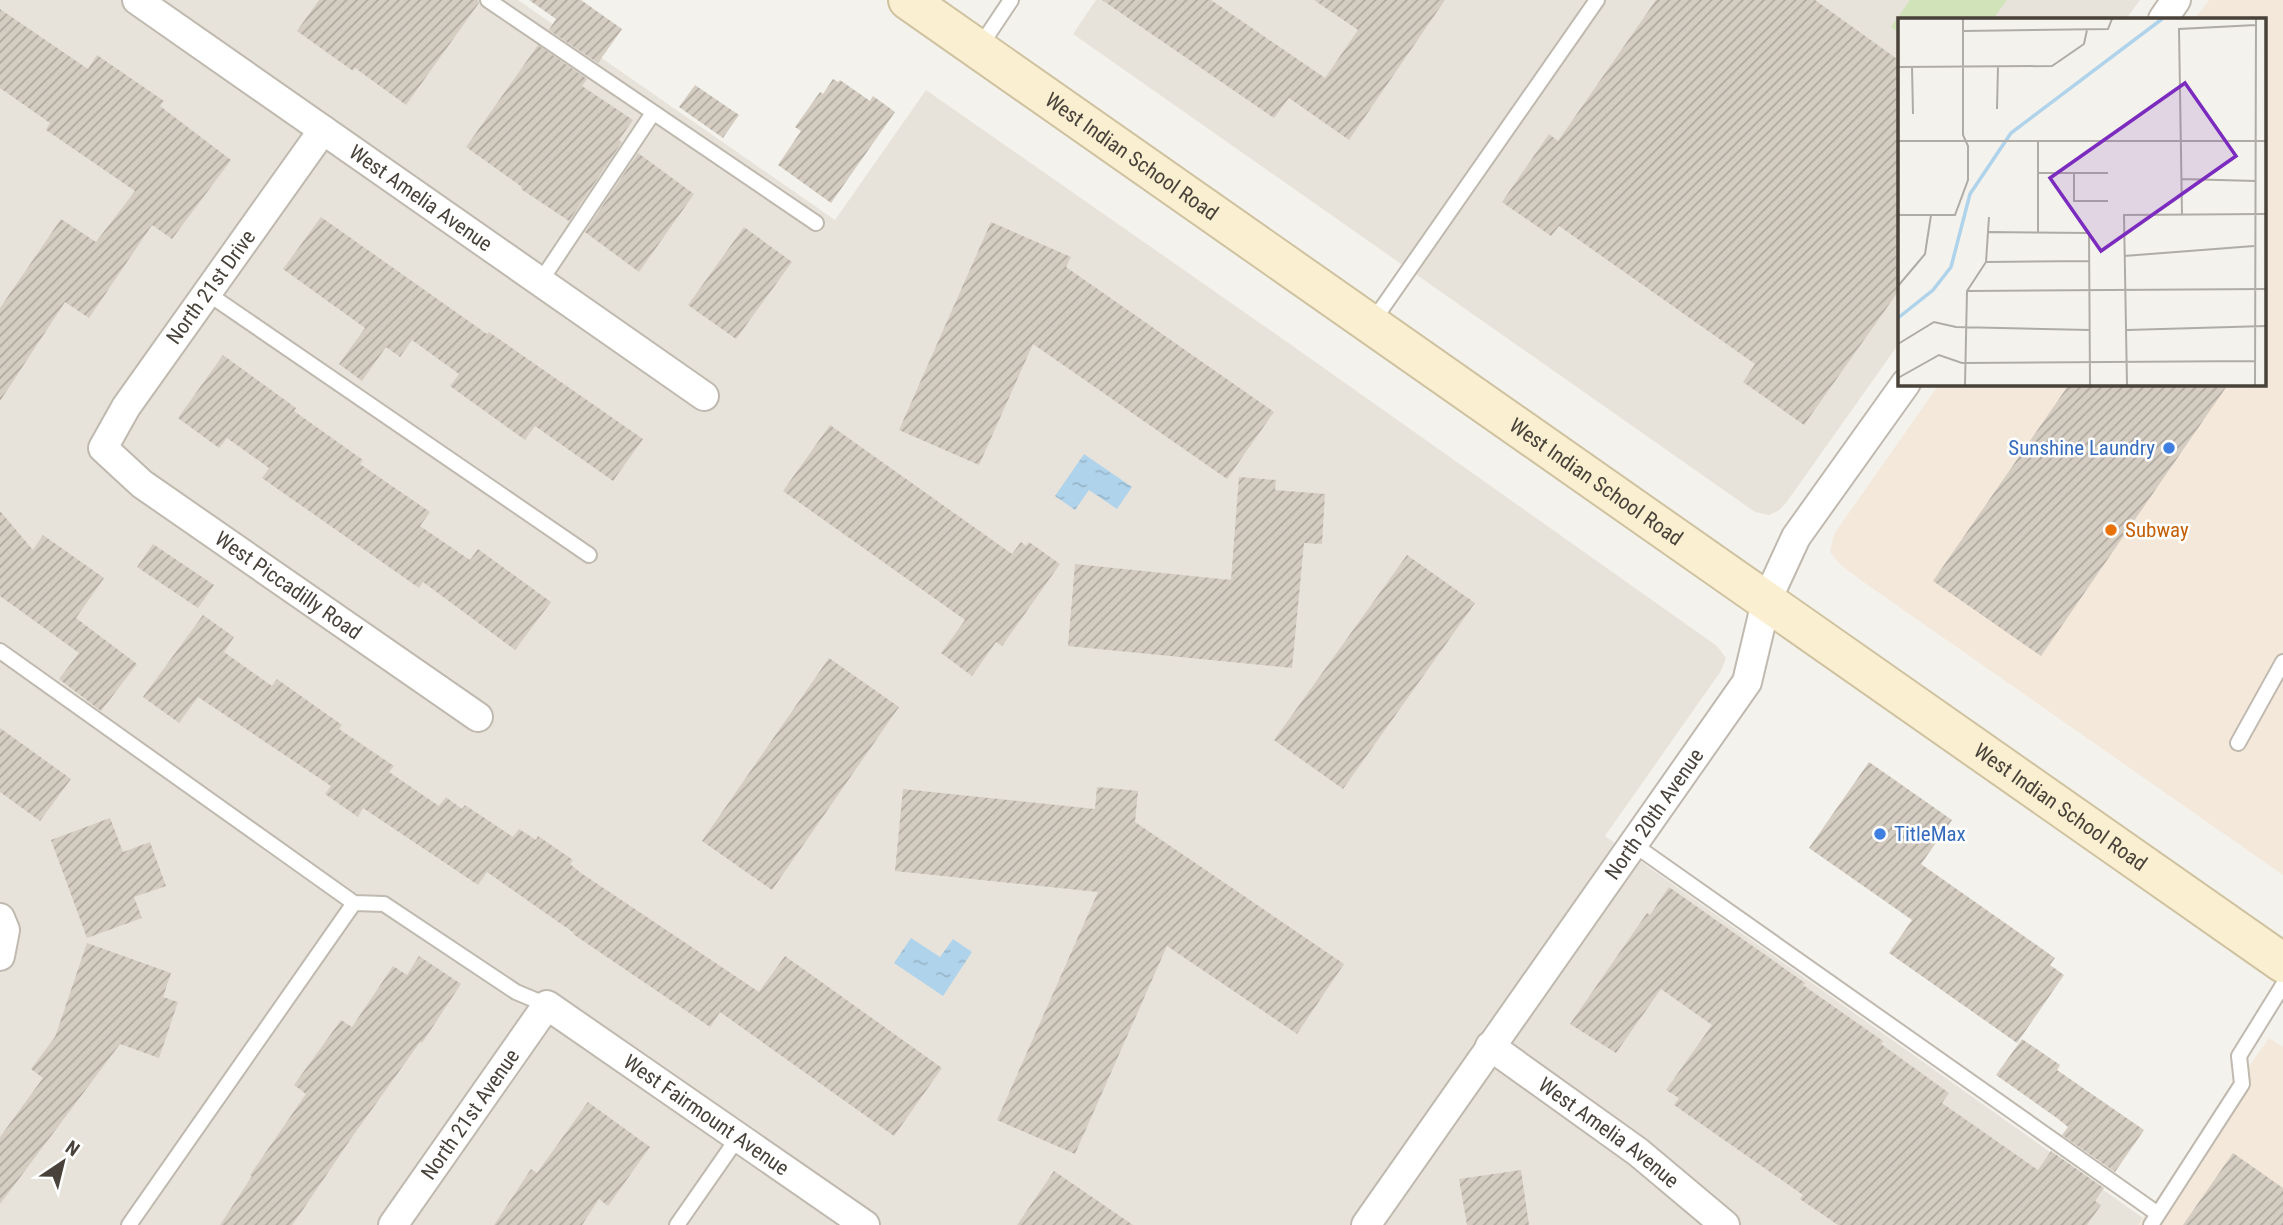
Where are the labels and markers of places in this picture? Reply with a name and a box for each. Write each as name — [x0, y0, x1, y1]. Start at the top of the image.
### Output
place label: Sunshine Laundry — [2008, 436, 2155, 460]
marker: Sunshine Laundry — [2161, 440, 2177, 456]
place label: Subway — [2125, 518, 2189, 542]
marker: Subway — [2103, 522, 2119, 538]
place label: TitleMax — [1894, 822, 1966, 846]
marker: TitleMax — [1872, 826, 1888, 842]

